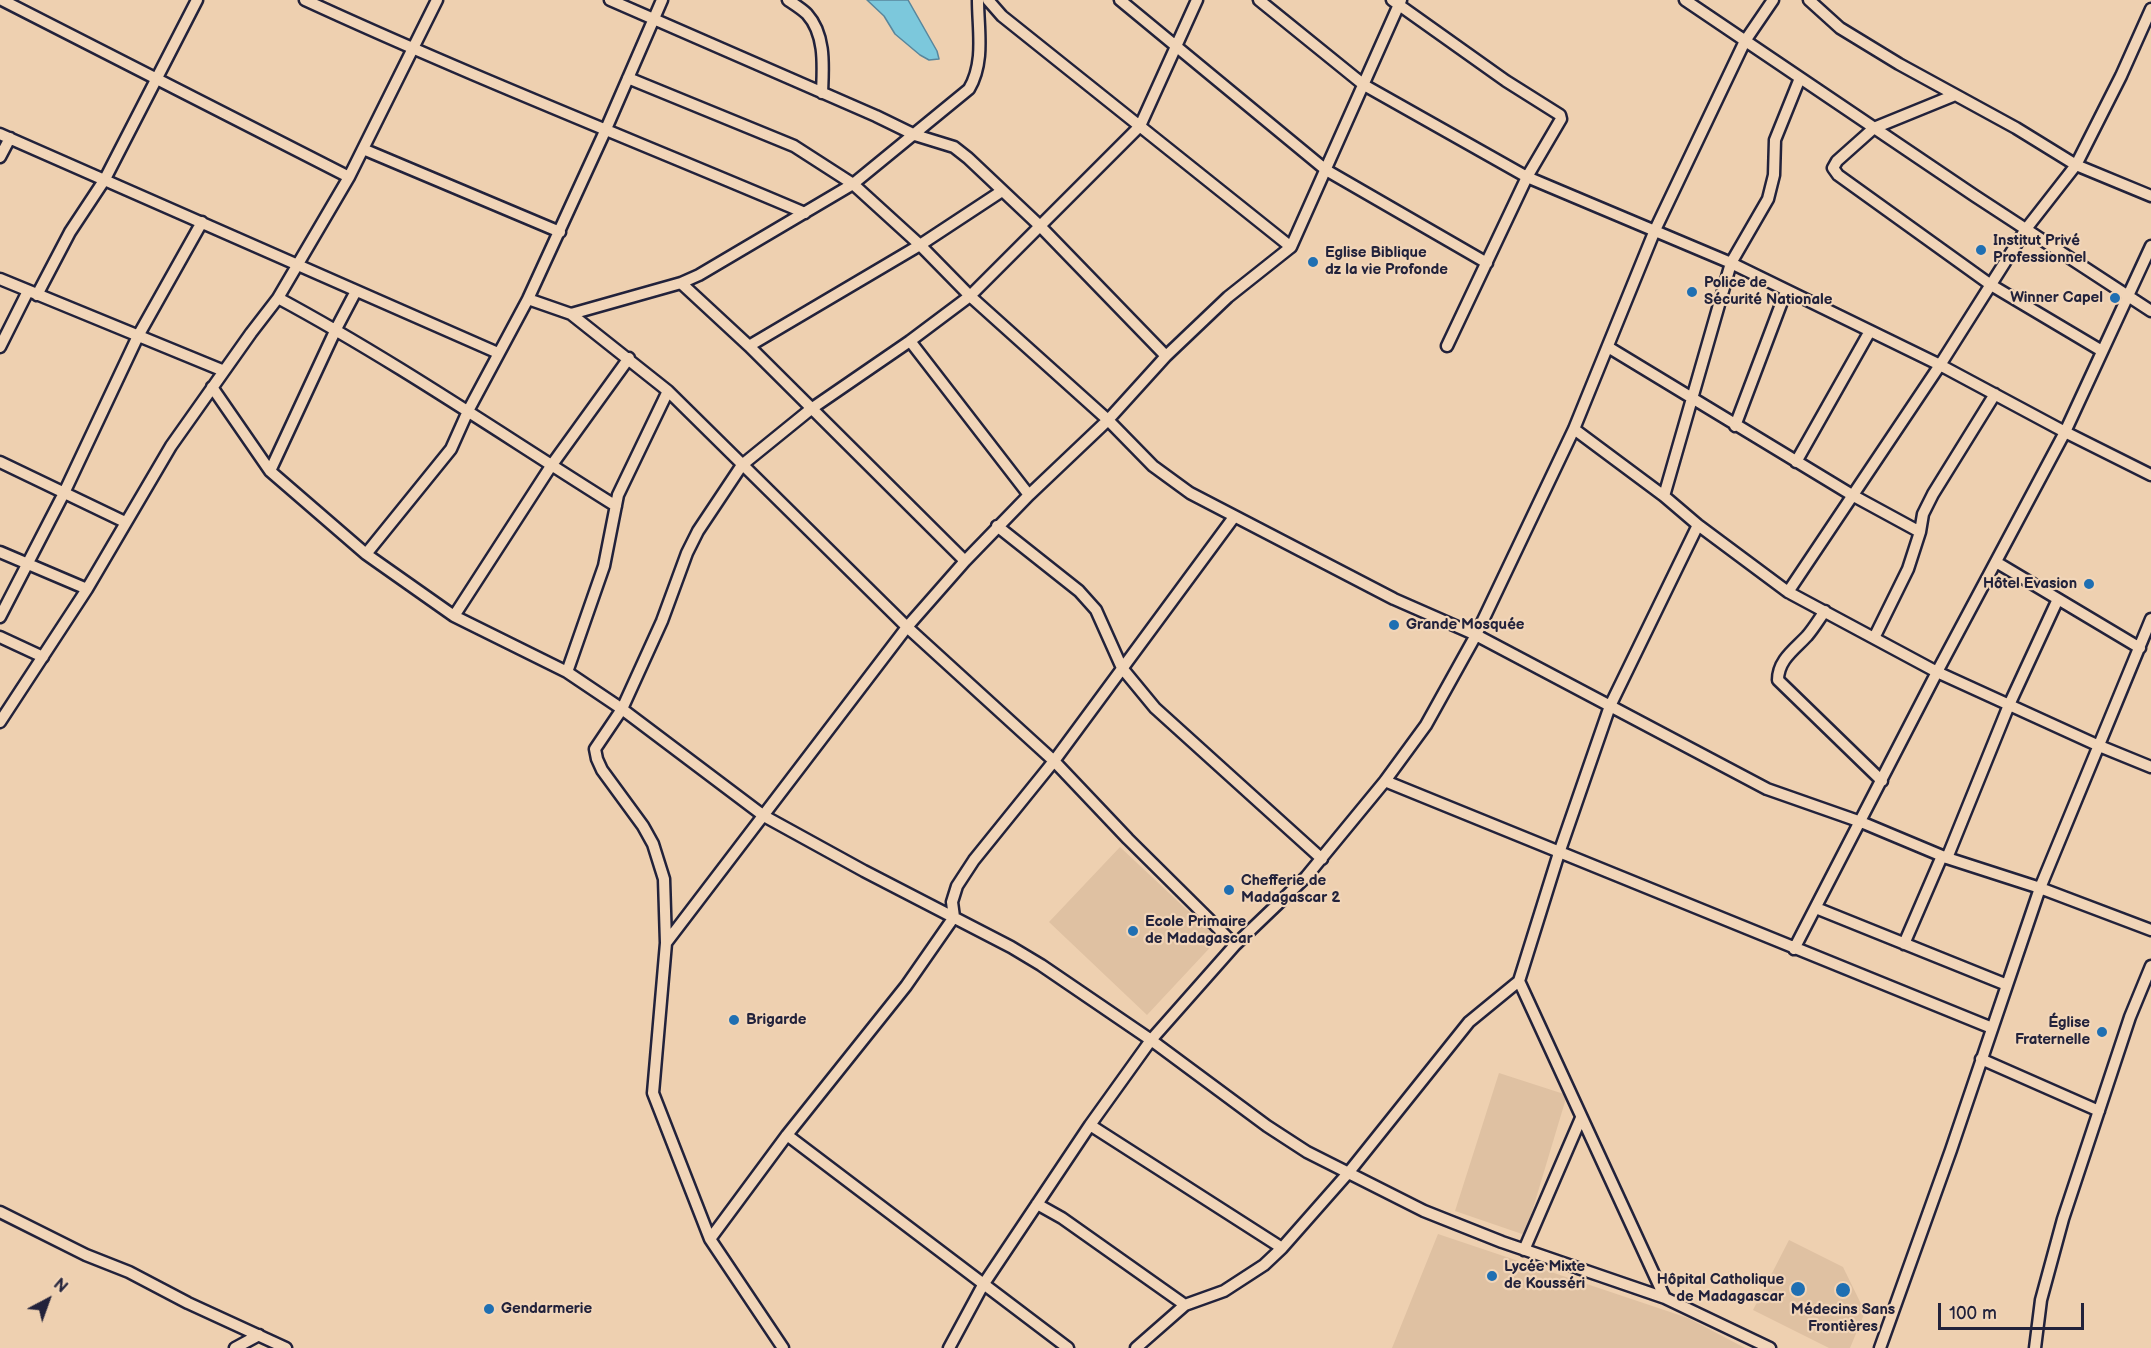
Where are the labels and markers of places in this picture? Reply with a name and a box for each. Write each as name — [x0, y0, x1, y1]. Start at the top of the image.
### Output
place label: Institut Privé Professionnel — [1993, 232, 2086, 267]
marker: Institut Privé Professionnel — [1974, 243, 1988, 257]
place label: Eglise Biblique dz la vie Profonde — [1325, 244, 1448, 279]
marker: Eglise Biblique dz la vie Profonde — [1306, 255, 1320, 269]
place label: Police de Sécurité Nationale — [1704, 274, 1832, 309]
marker: Police de Sécurité Nationale — [1685, 285, 1699, 299]
place label: Winner Capel — [2010, 289, 2103, 307]
marker: Winner Capel — [2108, 291, 2122, 305]
place label: Hôtel Evasion — [1983, 575, 2077, 593]
marker: Hôtel Evasion — [2082, 577, 2096, 591]
place label: Grande Mosquée — [1406, 616, 1524, 634]
marker: Grande Mosquée — [1387, 618, 1401, 632]
place label: Chefferie de Madagascar 2 — [1241, 872, 1340, 907]
marker: Chefferie de Madagascar 2 — [1222, 883, 1236, 897]
place label: Ecole Primaire de Madagascar — [1145, 913, 1253, 948]
marker: Ecole Primaire de Madagascar — [1126, 924, 1140, 938]
place label: Brigarde — [746, 1011, 806, 1029]
marker: Brigarde — [727, 1013, 741, 1027]
place label: Église Fraternelle — [2015, 1014, 2090, 1049]
marker: Église Fraternelle — [2095, 1025, 2109, 1039]
place label: Lycée Mixte de Kousséri — [1504, 1258, 1585, 1293]
marker: Lycée Mixte de Kousséri — [1485, 1269, 1499, 1283]
place label: Hôpital Catholique de Madagascar — [1657, 1271, 1784, 1306]
marker: Hôpital Catholique de Madagascar — [1789, 1280, 1807, 1298]
marker: Médecins Sans Frontières — [1834, 1281, 1852, 1299]
place label: Gendarmerie — [501, 1300, 592, 1318]
place label: Médecins Sans Frontières — [1791, 1301, 1895, 1336]
marker: Gendarmerie — [482, 1302, 496, 1316]

